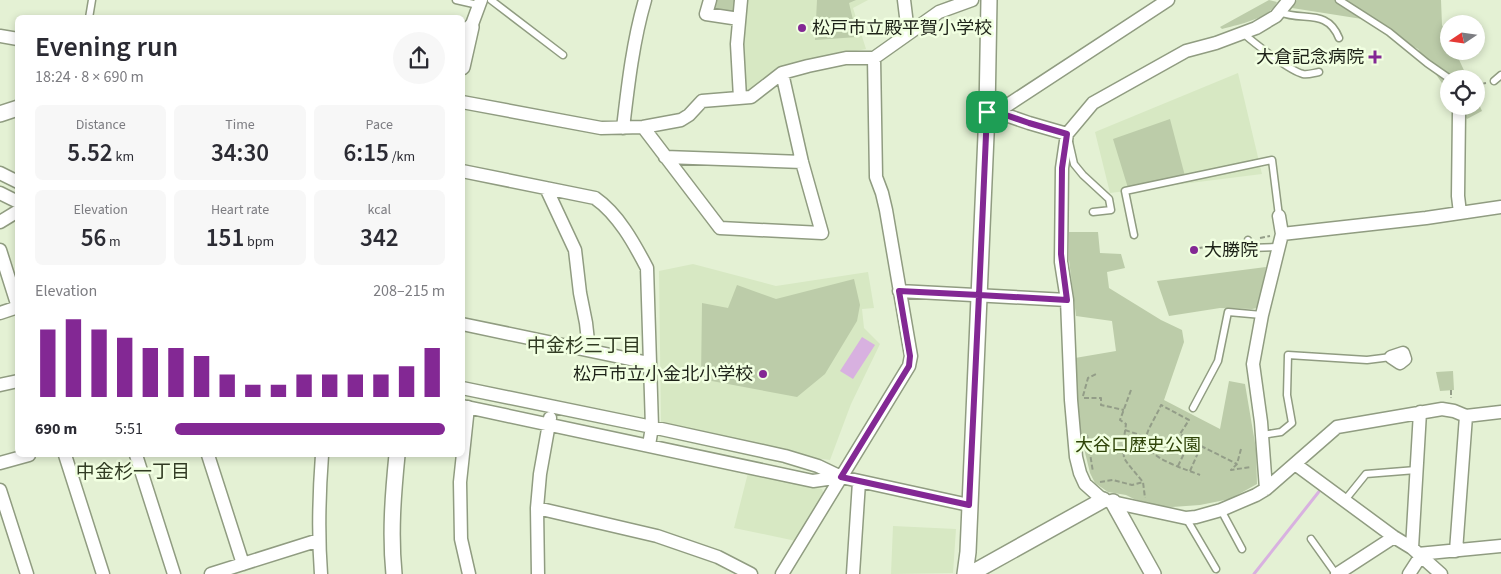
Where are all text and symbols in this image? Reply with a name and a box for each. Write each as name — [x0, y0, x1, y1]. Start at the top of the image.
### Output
north arrow — [1440, 15, 1485, 60]
map controls — [1440, 15, 1485, 115]
place label: 松戸市立殿平賀小学校 — [812, 16, 992, 41]
marker: 松戸市立殿平賀小学校 — [796, 22, 808, 34]
text: Evening run — [35, 27, 178, 67]
button: share — [393, 32, 445, 84]
place label: 大倉記念病院 — [1256, 45, 1364, 70]
marker: 大倉記念病院 — [1368, 50, 1382, 64]
text: 18:24 · 8 × 690 m — [35, 66, 144, 88]
button: locate — [1440, 70, 1485, 115]
pin — [966, 91, 1008, 133]
icon: arrive — [973, 98, 1001, 126]
text: Distance — [76, 115, 126, 135]
text: Time — [225, 115, 255, 135]
text: Pace — [366, 115, 393, 135]
text: 5.52 — [67, 135, 113, 171]
text: 34:30 — [211, 135, 269, 171]
text: 6:15 — [344, 135, 389, 171]
text: km — [113, 147, 134, 167]
text: /km — [389, 147, 415, 167]
text: Elevation — [73, 200, 128, 220]
text: Heart rate — [211, 200, 269, 220]
text: kcal — [368, 200, 391, 220]
text: 56 — [81, 220, 106, 256]
text: 151 — [206, 220, 244, 256]
text: 342 — [360, 220, 399, 256]
text: m — [106, 232, 121, 252]
text: bpm — [244, 232, 274, 252]
place label: 大勝院 — [1204, 238, 1258, 263]
marker: 大勝院 — [1188, 244, 1200, 256]
text: Elevation — [35, 280, 97, 302]
text: 208–215 m — [373, 280, 445, 302]
district label: 中金杉三丁目 — [527, 333, 641, 360]
place label: 松戸市立小金北小学校 — [573, 362, 753, 387]
marker: 松戸市立小金北小学校 — [757, 368, 769, 380]
text: 690 m — [35, 418, 77, 440]
text: 5:51 — [115, 418, 143, 440]
park label: 大谷口歴史公園 — [1075, 433, 1201, 458]
district label: 中金杉一丁目 — [76, 459, 190, 486]

